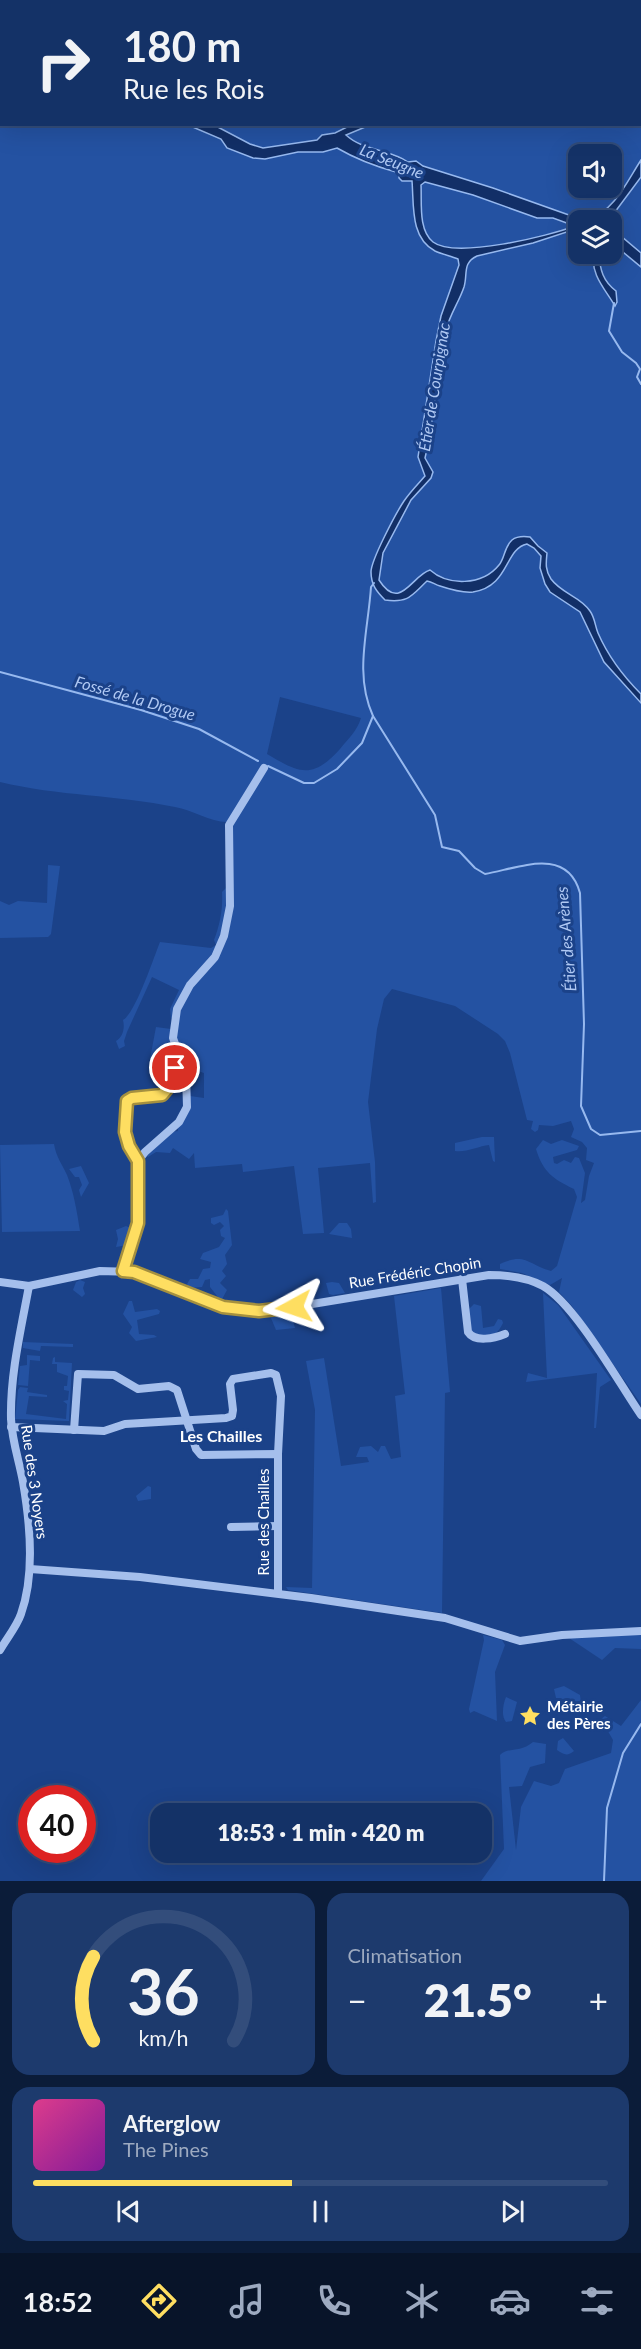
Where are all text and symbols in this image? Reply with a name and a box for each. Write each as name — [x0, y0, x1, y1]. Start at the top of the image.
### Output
text: 180 m — [123, 21, 241, 71]
icon: right — [24, 24, 102, 102]
text: Rue les Rois — [123, 72, 264, 105]
water label: La Seugne — [357, 139, 427, 182]
map controls — [568, 144, 622, 264]
button: sound — [568, 144, 622, 198]
button: layers — [568, 210, 622, 264]
water label: Étier de Courpignac — [414, 321, 453, 452]
water label: Fossé de la Drogue — [73, 671, 198, 724]
water label: Étier des Arènes — [551, 885, 580, 992]
pin — [149, 1042, 200, 1093]
icon: arrive — [158, 1051, 191, 1084]
street label: Rue Frédéric Chopin — [347, 1253, 482, 1291]
position arrow — [262, 1275, 326, 1339]
street label: Rue des 3 Noyers — [18, 1424, 52, 1540]
district label: Les Chailles — [180, 1426, 262, 1445]
street label: Rue des Chailles — [254, 1469, 272, 1575]
place label: Métairie des Pères — [547, 1697, 611, 1732]
place icon: Métairie des Pères — [518, 1704, 542, 1728]
speed limit sign: 40 — [18, 1785, 96, 1863]
text: 18:53 · 1 min · 420 m — [218, 1819, 424, 1846]
text: Climatisation — [348, 1943, 462, 1967]
text: 36 — [127, 1953, 199, 2028]
text: 21.5° — [424, 1973, 532, 2027]
text: − — [348, 1980, 367, 2020]
text: + — [589, 1980, 608, 2020]
text: km/h — [138, 2025, 188, 2051]
text: Afterglow — [123, 2110, 220, 2137]
text: The Pines — [123, 2137, 209, 2161]
icon: previous — [112, 2195, 145, 2228]
icon: pause — [304, 2195, 337, 2228]
icon: next — [496, 2195, 529, 2228]
icon: directions — [138, 2280, 180, 2322]
icon: music — [226, 2280, 268, 2322]
icon: phone — [313, 2280, 355, 2322]
icon: climate — [401, 2280, 443, 2322]
icon: car — [489, 2280, 531, 2322]
icon: filters — [576, 2280, 618, 2322]
text: 18:52 — [23, 2285, 92, 2318]

